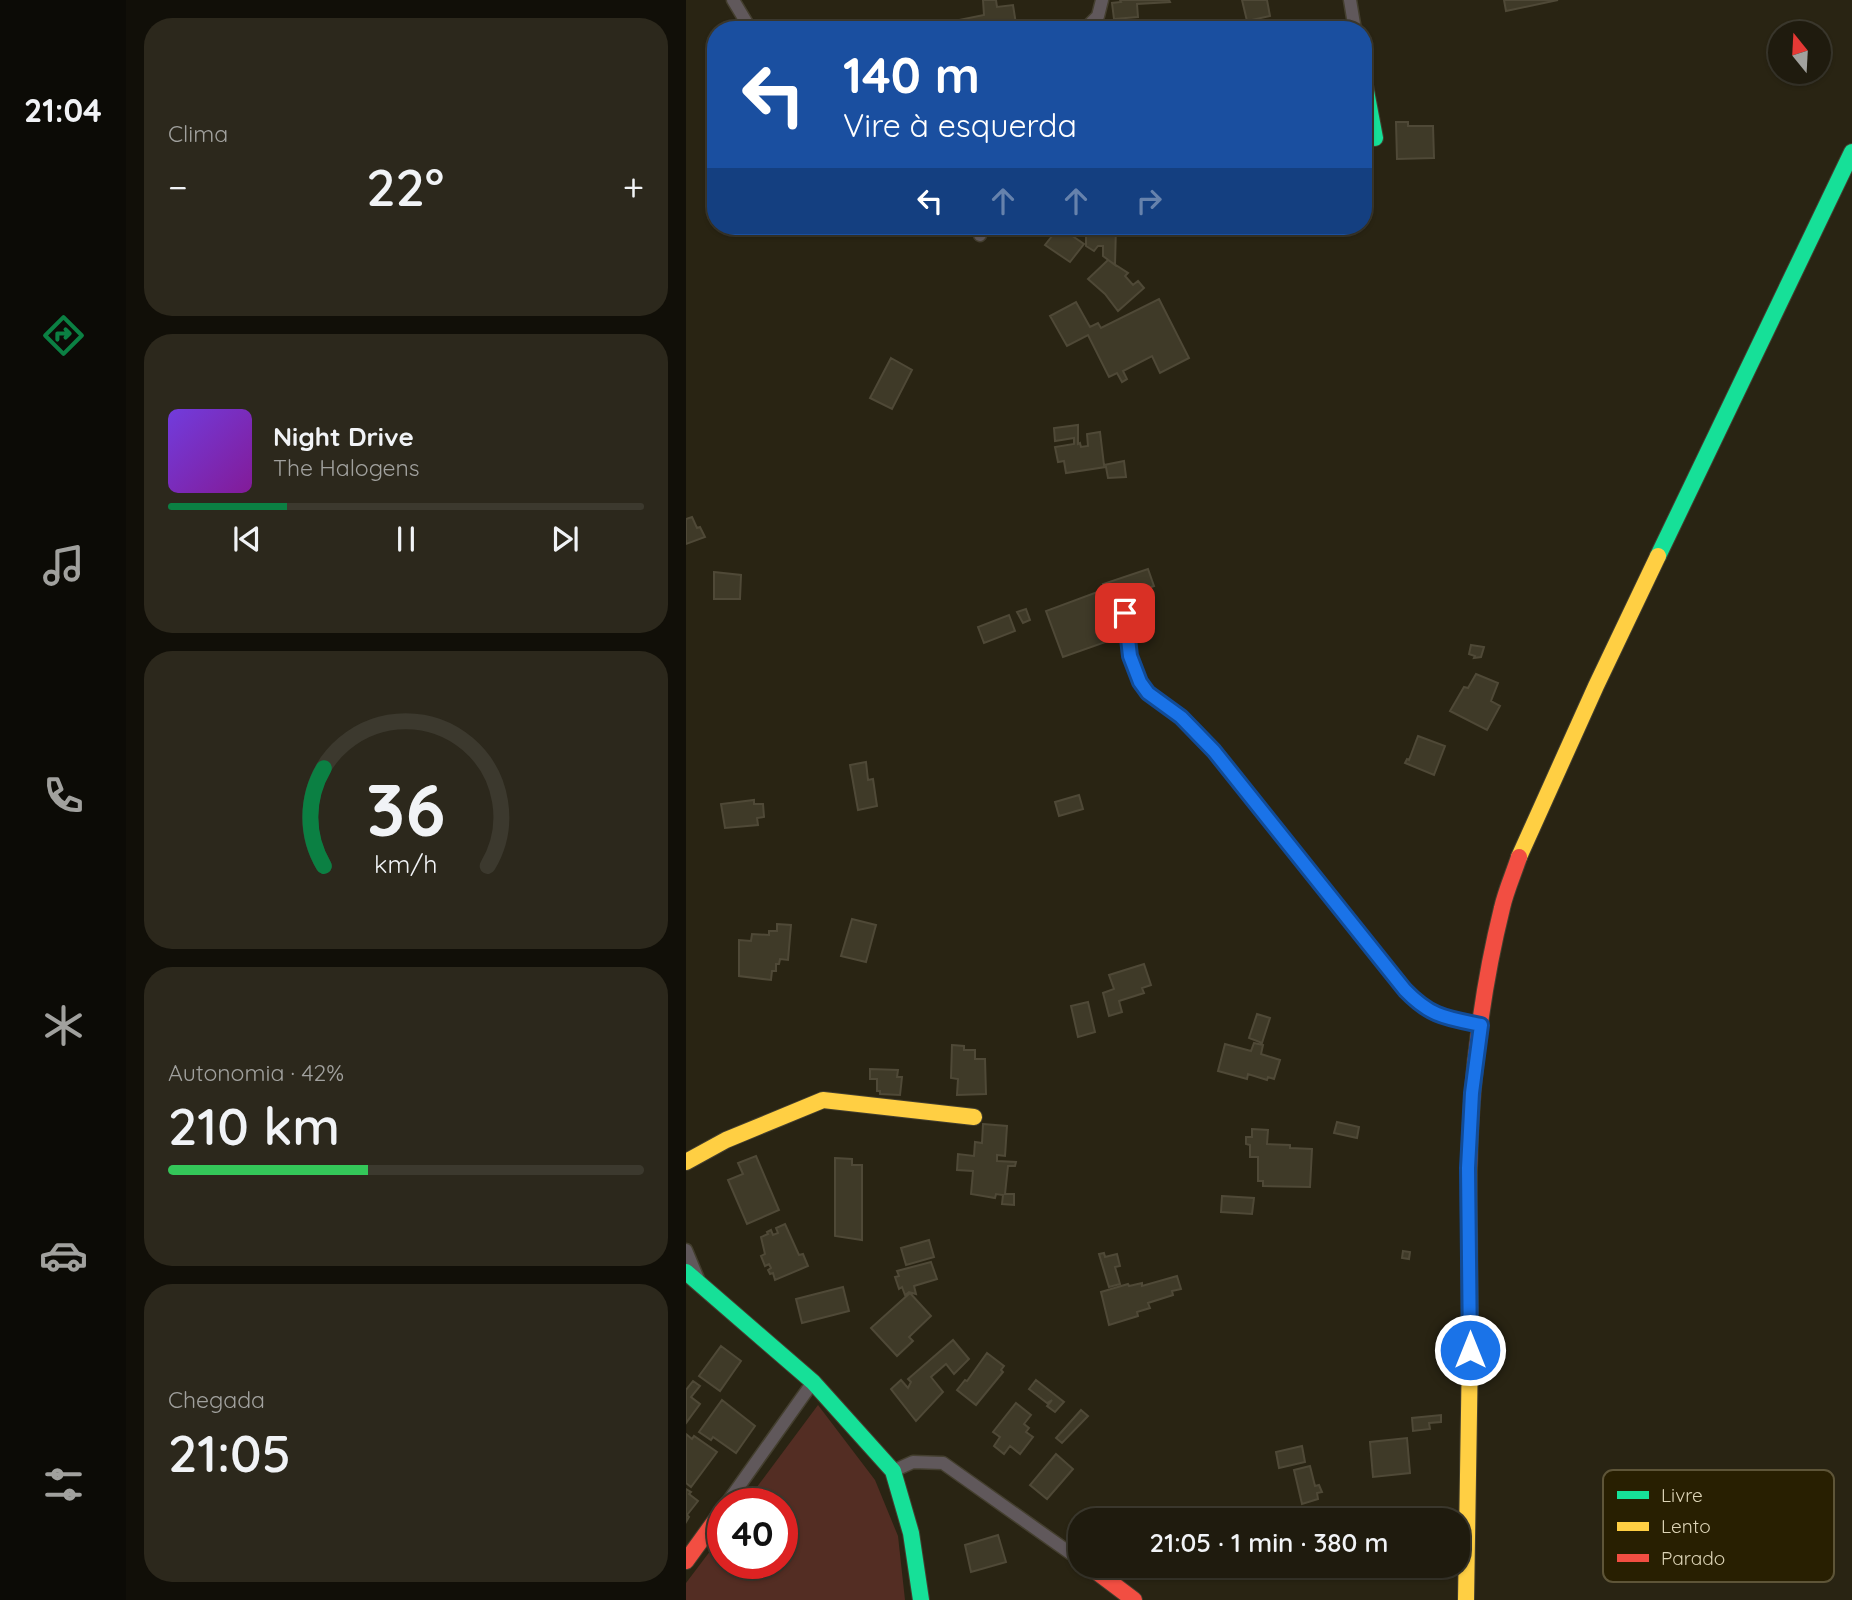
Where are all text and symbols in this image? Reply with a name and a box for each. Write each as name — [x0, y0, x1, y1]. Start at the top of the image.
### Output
north arrow — [1768, 21, 1830, 84]
map controls — [1768, 21, 1831, 84]
text: 140 m — [843, 44, 980, 105]
icon: left — [728, 49, 819, 140]
text: 21:04 — [24, 90, 102, 130]
text: Vire à esquerda — [843, 105, 1077, 145]
text: Clima — [168, 119, 228, 148]
text: 22° — [366, 154, 444, 219]
text: − — [168, 163, 188, 211]
text: + — [623, 163, 644, 211]
icon: left — [911, 182, 949, 220]
icon: ahead — [984, 182, 1022, 220]
icon: ahead — [1057, 182, 1095, 220]
icon: right — [1130, 182, 1168, 220]
icon: directions — [39, 311, 88, 360]
text: Night Drive — [273, 420, 414, 453]
text: The Halogens — [273, 453, 420, 482]
icon: previous — [228, 520, 266, 558]
icon: pause — [387, 520, 425, 558]
icon: next — [546, 520, 584, 558]
icon: music — [39, 541, 88, 590]
pin — [1095, 583, 1155, 643]
icon: arrive — [1106, 594, 1144, 632]
text: 36 — [366, 763, 446, 854]
icon: phone — [39, 771, 88, 820]
text: km/h — [374, 848, 438, 879]
icon: climate — [39, 1001, 88, 1050]
text: Autonomia · 42% — [168, 1058, 344, 1087]
text: 210 km — [168, 1093, 340, 1158]
icon: car — [39, 1231, 88, 1280]
position arrow — [1433, 1313, 1507, 1387]
text: Chegada — [168, 1385, 265, 1414]
text: 21:05 — [168, 1420, 291, 1485]
icon: filters — [39, 1460, 88, 1509]
legend — [1603, 1470, 1834, 1582]
text: Livre — [1661, 1483, 1703, 1507]
speed limit sign: 40 — [707, 1488, 798, 1579]
text: Lento — [1661, 1514, 1711, 1538]
text: 21:05 · 1 min · 380 m — [1150, 1526, 1388, 1559]
text: Parado — [1661, 1546, 1725, 1570]

